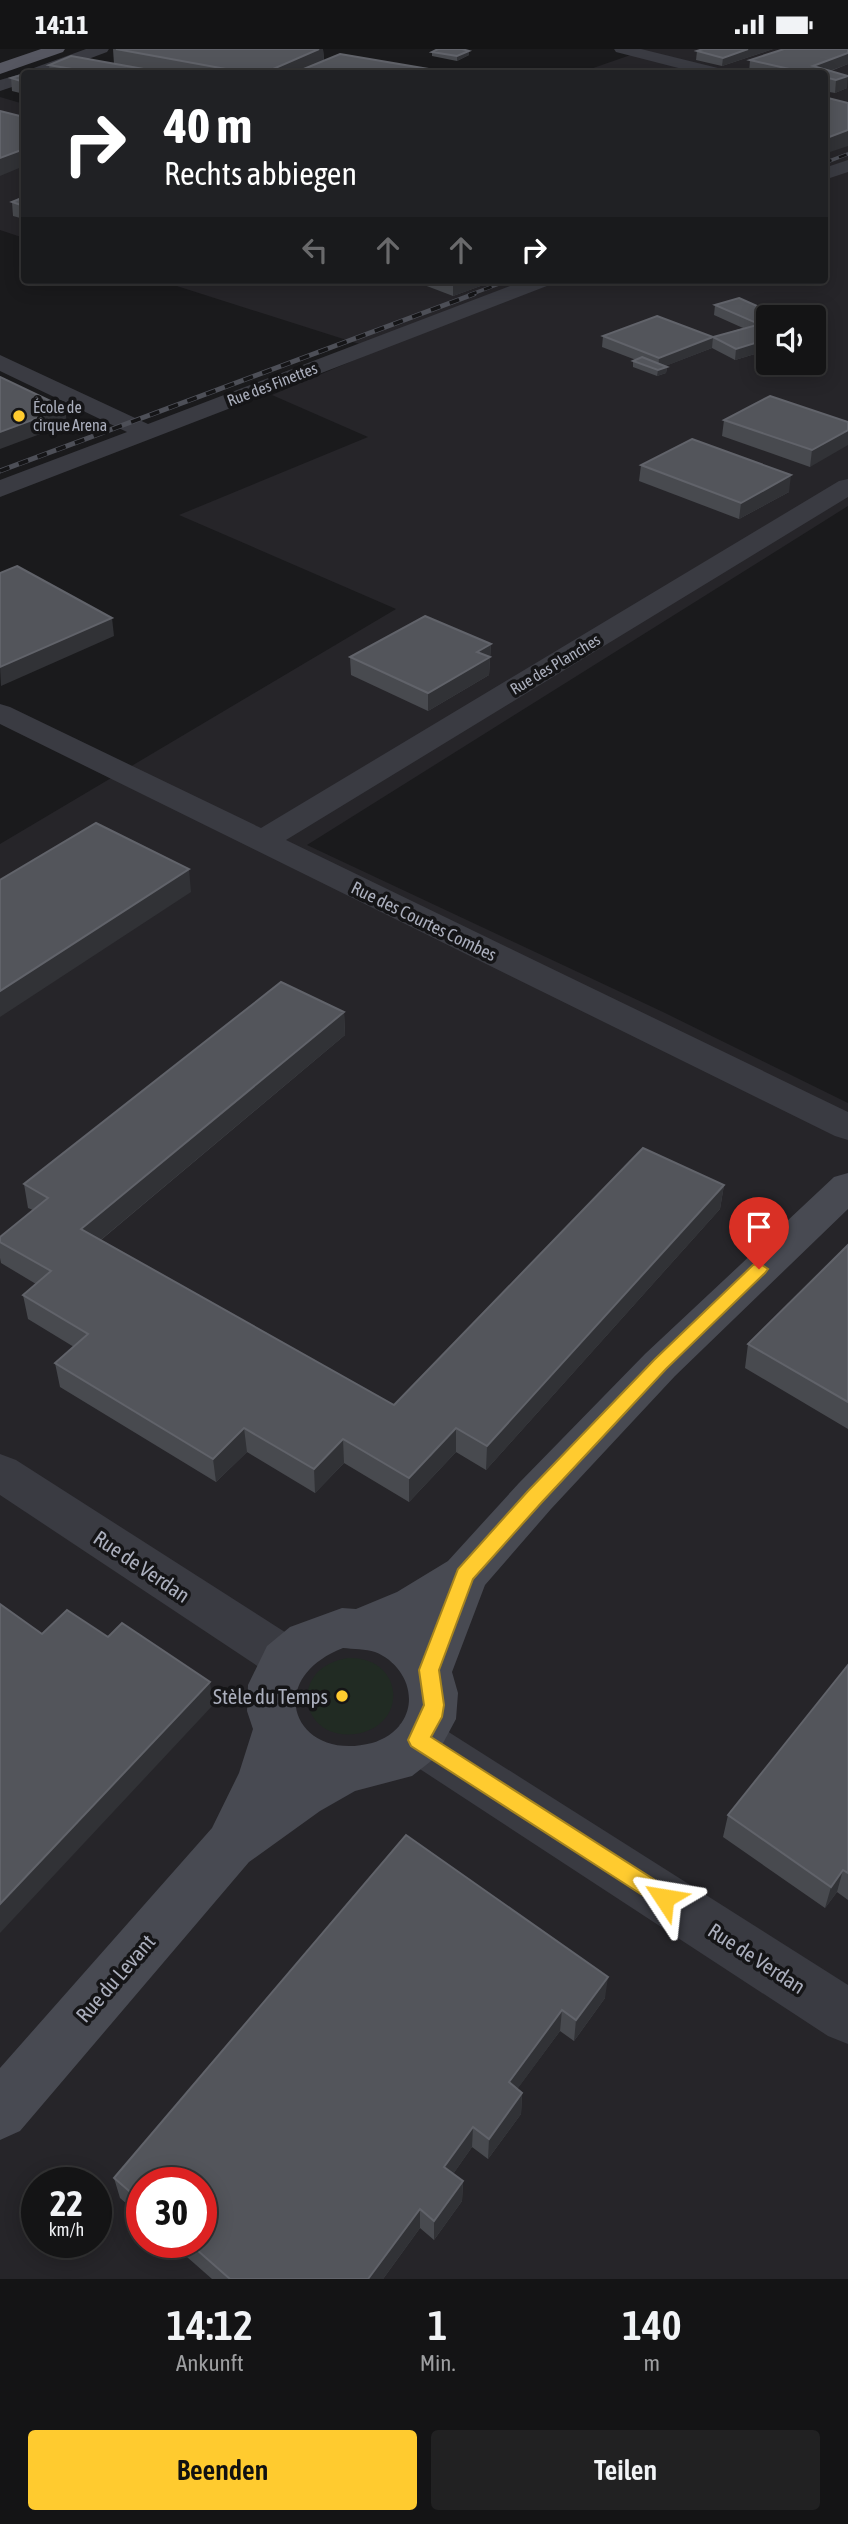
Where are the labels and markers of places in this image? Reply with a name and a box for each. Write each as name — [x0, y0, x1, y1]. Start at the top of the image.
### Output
place label: École de cirque Arena — [33, 398, 107, 435]
marker: École de cirque Arena — [11, 408, 27, 424]
pin — [729, 1197, 789, 1269]
place label: Stèle du Temps — [213, 1684, 328, 1708]
marker: Stèle du Temps — [334, 1688, 350, 1704]

